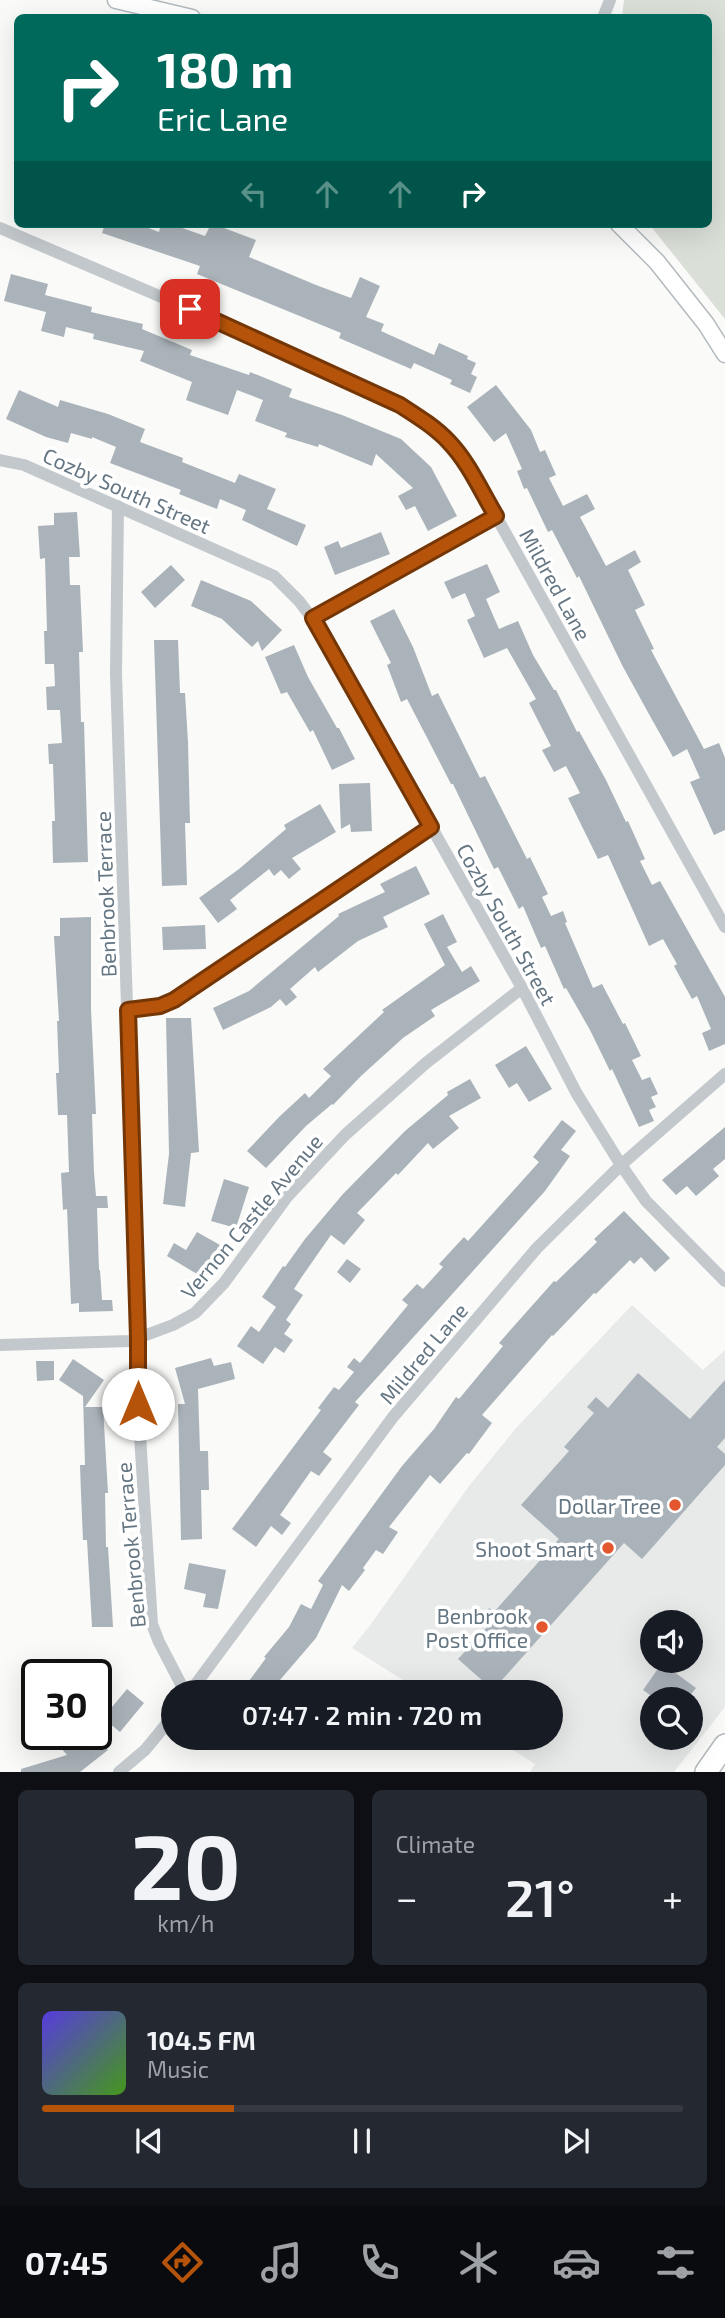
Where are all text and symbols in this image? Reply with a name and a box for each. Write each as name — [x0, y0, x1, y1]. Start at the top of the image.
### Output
text: 180 m — [157, 39, 293, 98]
icon: right — [42, 42, 133, 133]
text: Eric Lane — [157, 99, 288, 137]
icon: left — [235, 175, 273, 213]
icon: ahead — [308, 175, 346, 213]
icon: ahead — [381, 175, 419, 213]
icon: right — [454, 175, 492, 213]
pin — [160, 279, 220, 339]
icon: arrive — [171, 290, 209, 328]
street label: Cozby South Street — [39, 442, 215, 538]
street label: Mildred Lane — [515, 524, 597, 644]
street label: Benbrook Terrace — [90, 811, 120, 977]
street label: Cozby South Street — [452, 839, 562, 1009]
street label: Vernon Castle Avenue — [175, 1129, 327, 1303]
street label: Mildred Lane — [374, 1298, 472, 1408]
position arrow — [101, 1367, 175, 1441]
street label: Benbrook Terrace — [110, 1461, 150, 1629]
place label: Dollar Tree — [558, 1493, 661, 1518]
marker: Dollar Tree — [667, 1497, 683, 1513]
place label: Shoot Smart — [475, 1536, 594, 1561]
marker: Shoot Smart — [600, 1540, 616, 1556]
place label: Benbrook Post Office — [426, 1603, 528, 1652]
map controls — [640, 1610, 703, 1750]
button: sound — [640, 1610, 703, 1673]
marker: Benbrook Post Office — [534, 1619, 550, 1635]
speed limit sign: 30 — [21, 1659, 112, 1750]
button: search — [640, 1687, 703, 1750]
text: 07:47 · 2 min · 720 m — [242, 1699, 482, 1730]
text: 20 — [131, 1809, 241, 1918]
text: Climate — [396, 1830, 475, 1858]
text: 21° — [505, 1865, 575, 1927]
text: − — [396, 1874, 418, 1920]
text: + — [662, 1874, 683, 1920]
text: km/h — [157, 1909, 214, 1937]
text: 104.5 FM — [147, 2024, 256, 2055]
text: Music — [147, 2055, 209, 2083]
icon: previous — [130, 2122, 168, 2160]
icon: pause — [343, 2122, 381, 2160]
icon: next — [557, 2122, 595, 2160]
icon: directions — [158, 2238, 207, 2287]
icon: music — [257, 2238, 306, 2287]
icon: phone — [355, 2238, 404, 2287]
icon: climate — [454, 2238, 503, 2287]
icon: car — [552, 2238, 601, 2287]
icon: filters — [651, 2238, 700, 2287]
text: 07:45 — [25, 2243, 108, 2281]

